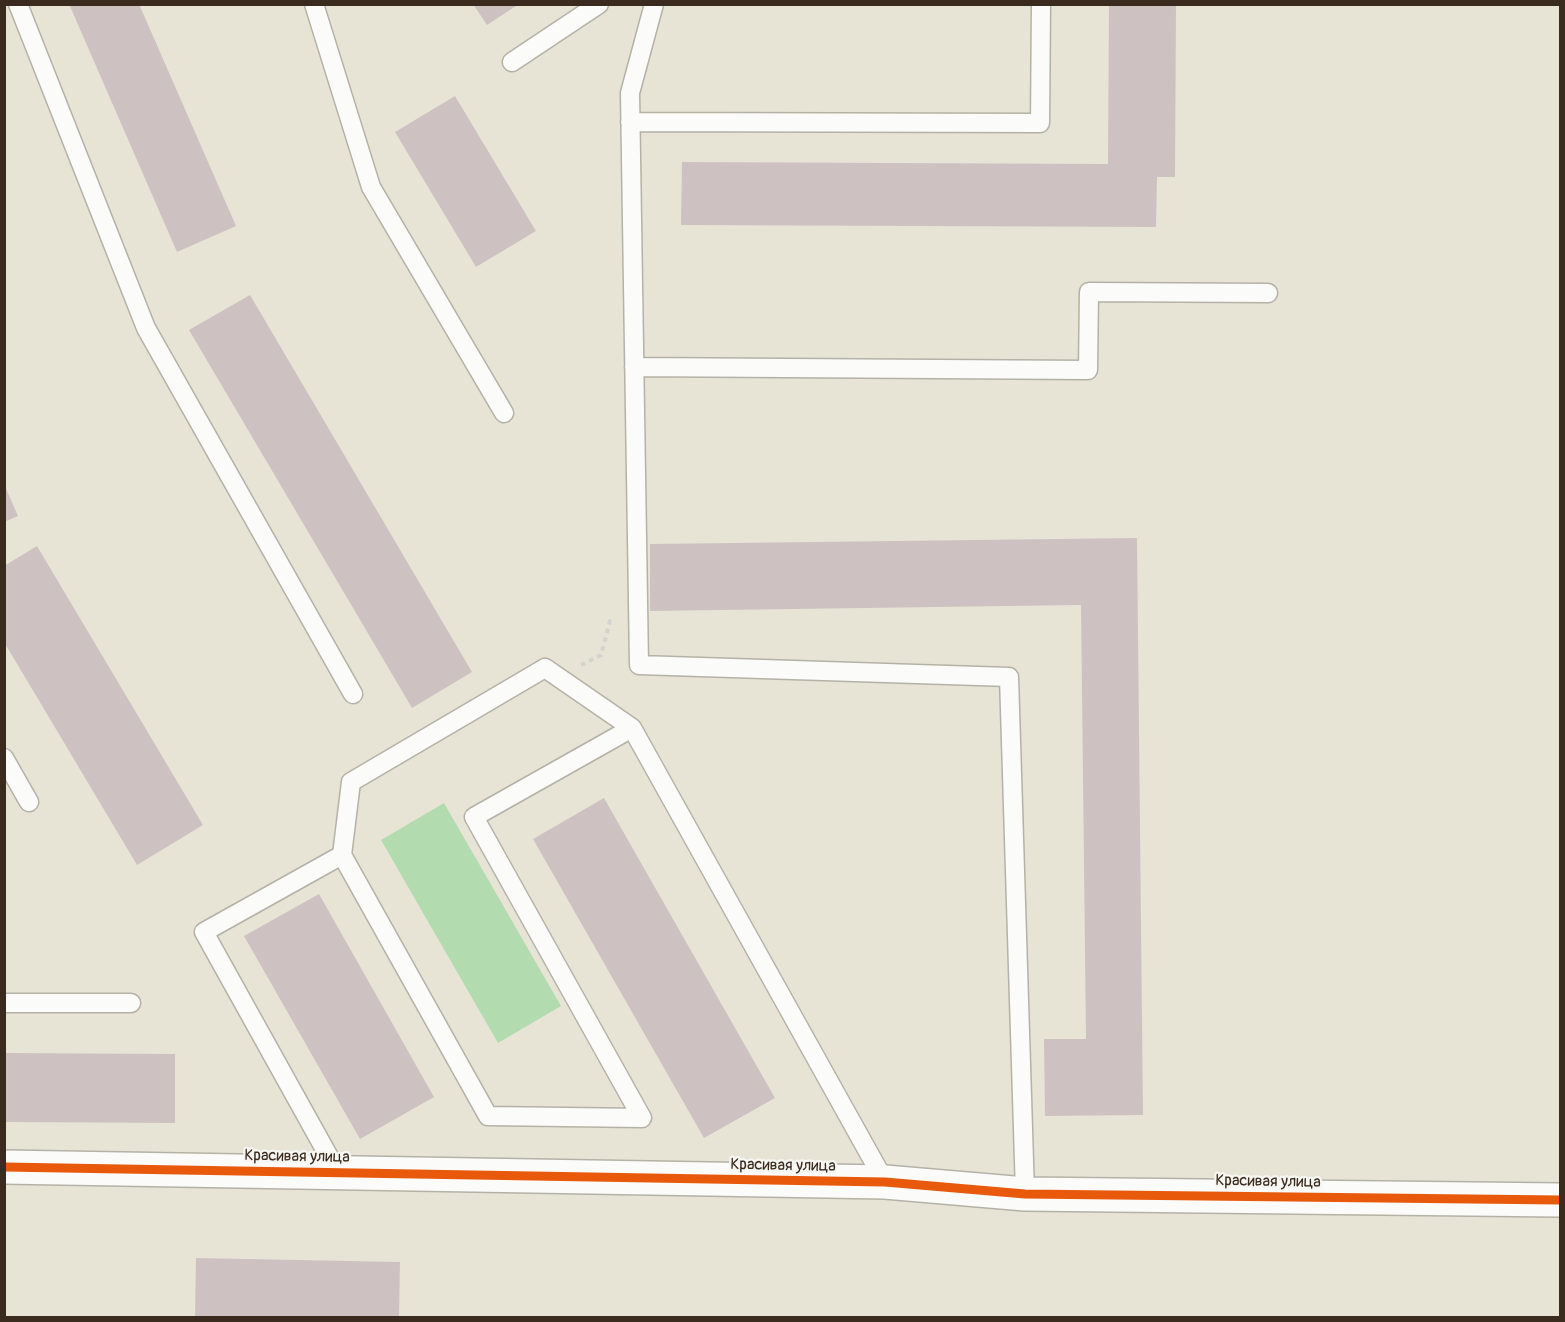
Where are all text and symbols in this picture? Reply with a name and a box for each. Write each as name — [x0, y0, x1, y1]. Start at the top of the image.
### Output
street label: Красивая улица — [244, 1146, 350, 1168]
street label: Красивая улица — [730, 1155, 836, 1177]
street label: Красивая улица — [1215, 1171, 1321, 1193]

